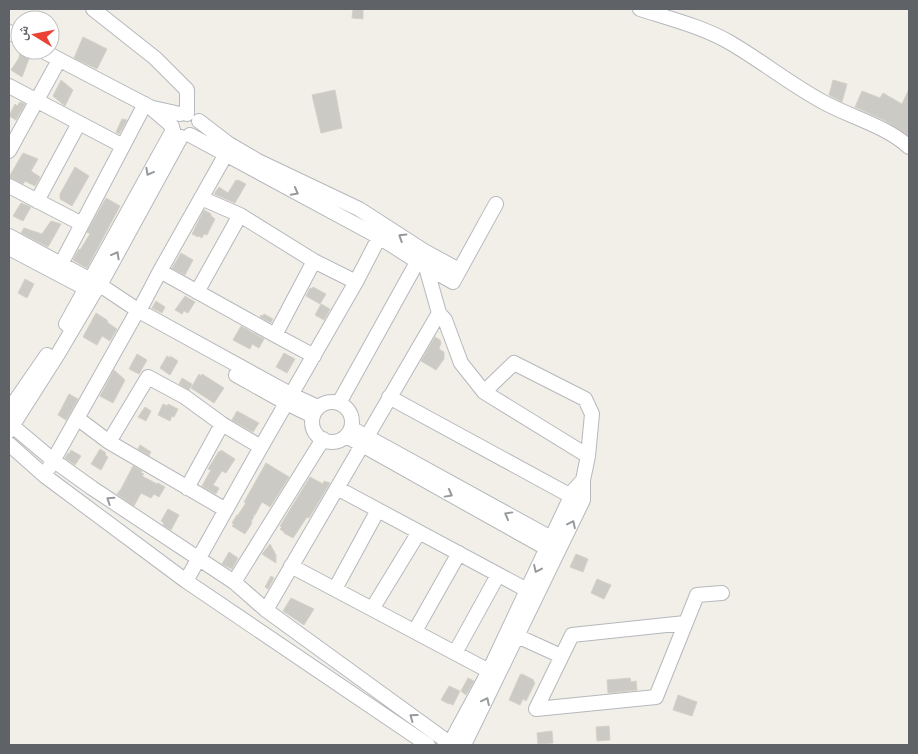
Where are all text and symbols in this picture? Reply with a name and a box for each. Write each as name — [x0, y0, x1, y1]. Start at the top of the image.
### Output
north arrow — [10, 10, 60, 60]
text: ش — [12, 24, 32, 42]
one-way arrow — [146, 167, 156, 176]
one-way arrow — [289, 185, 298, 195]
one-way arrow — [398, 233, 407, 243]
one-way arrow — [110, 251, 120, 260]
one-way arrow — [444, 488, 453, 498]
one-way arrow — [107, 497, 116, 506]
one-way arrow — [505, 511, 514, 521]
one-way arrow — [565, 520, 575, 529]
one-way arrow — [532, 564, 543, 573]
one-way arrow — [479, 697, 490, 706]
one-way arrow — [409, 714, 419, 723]

